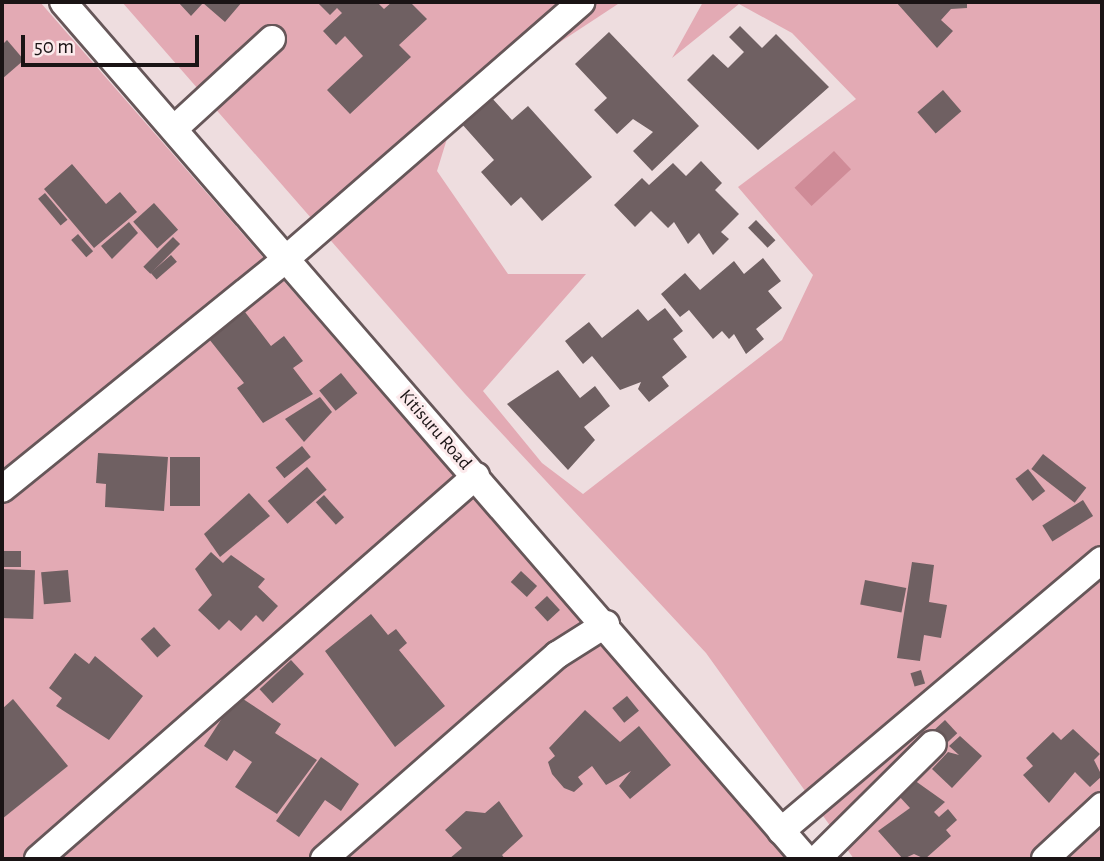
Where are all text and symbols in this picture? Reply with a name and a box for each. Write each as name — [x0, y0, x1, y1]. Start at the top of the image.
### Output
scale bar — [24, 21, 203, 65]
text: 50 m — [34, 36, 74, 57]
street label: Kitisuru Road — [394, 385, 476, 475]

